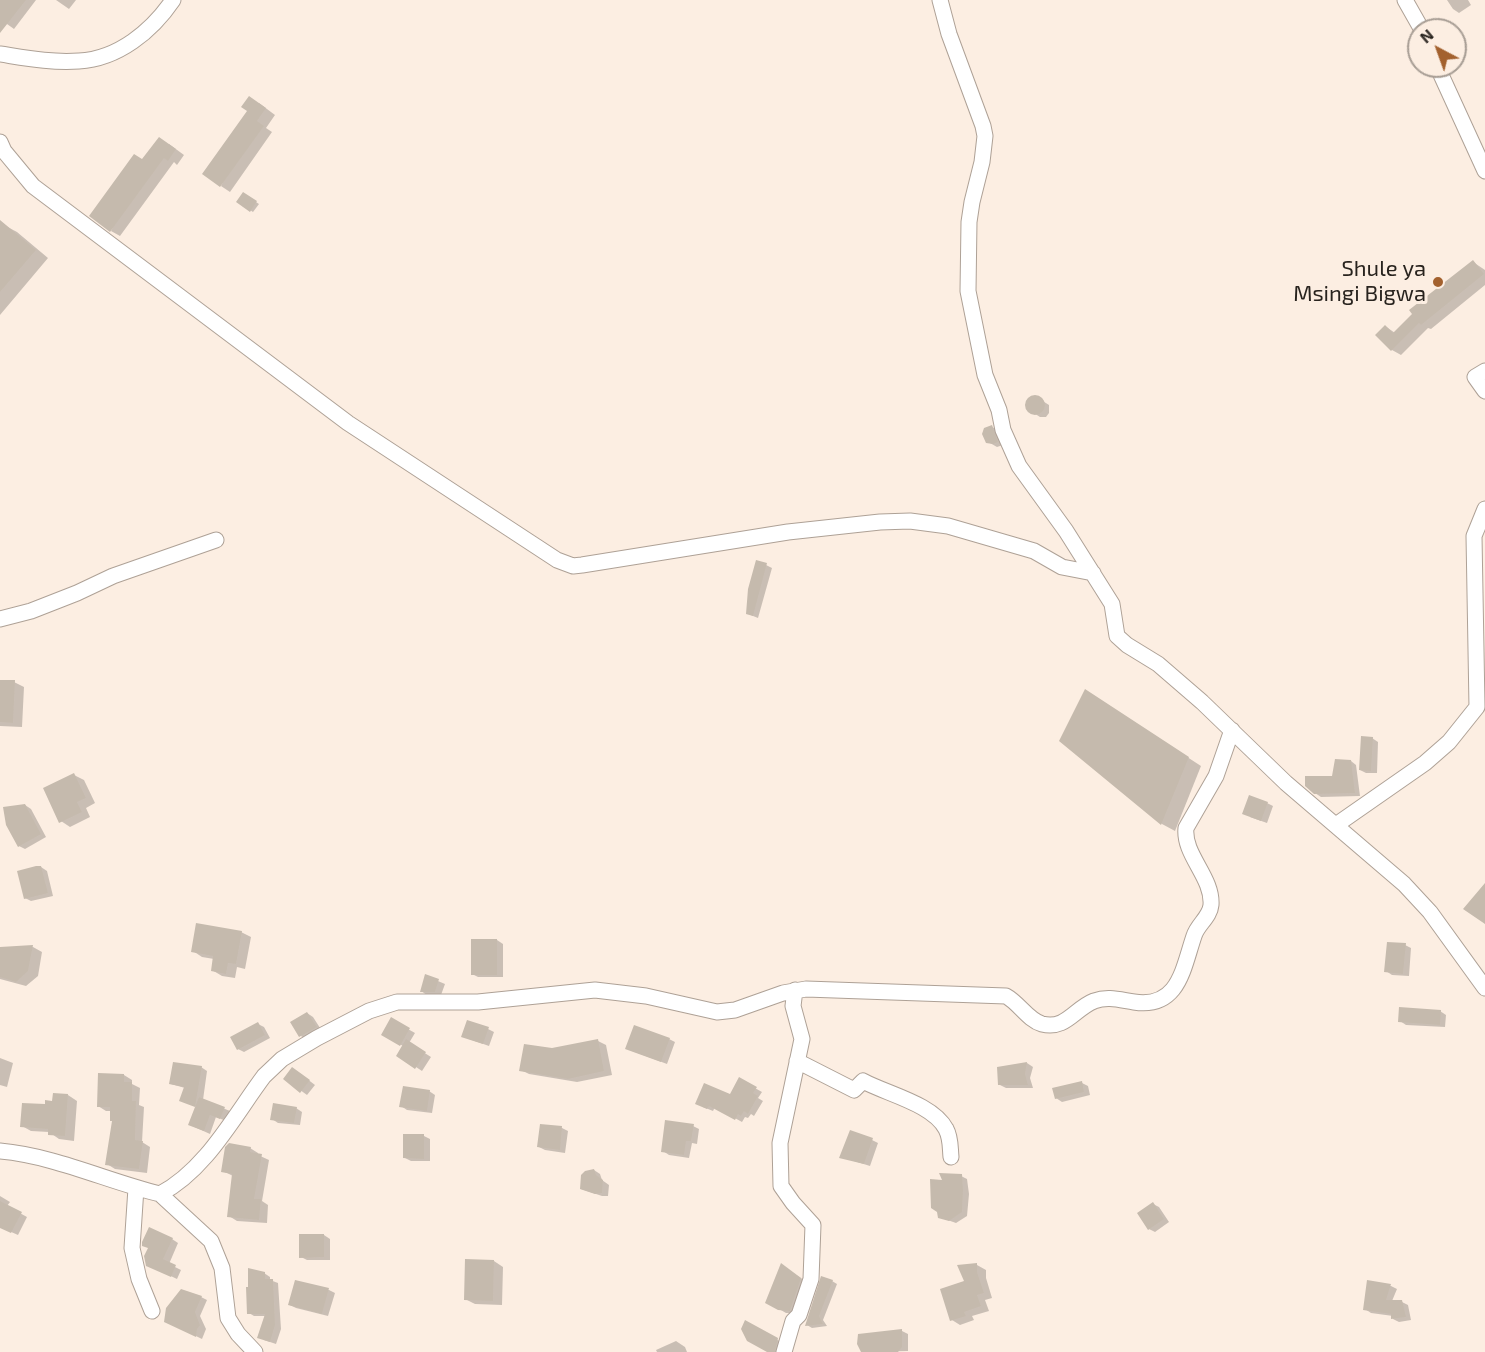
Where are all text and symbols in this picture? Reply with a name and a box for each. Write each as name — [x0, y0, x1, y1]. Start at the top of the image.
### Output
north arrow — [1407, 18, 1467, 78]
text: N — [1416, 25, 1437, 47]
place label: Shule ya Msingi Bigwa — [1293, 256, 1426, 308]
marker: Shule ya Msingi Bigwa — [1431, 275, 1445, 289]

